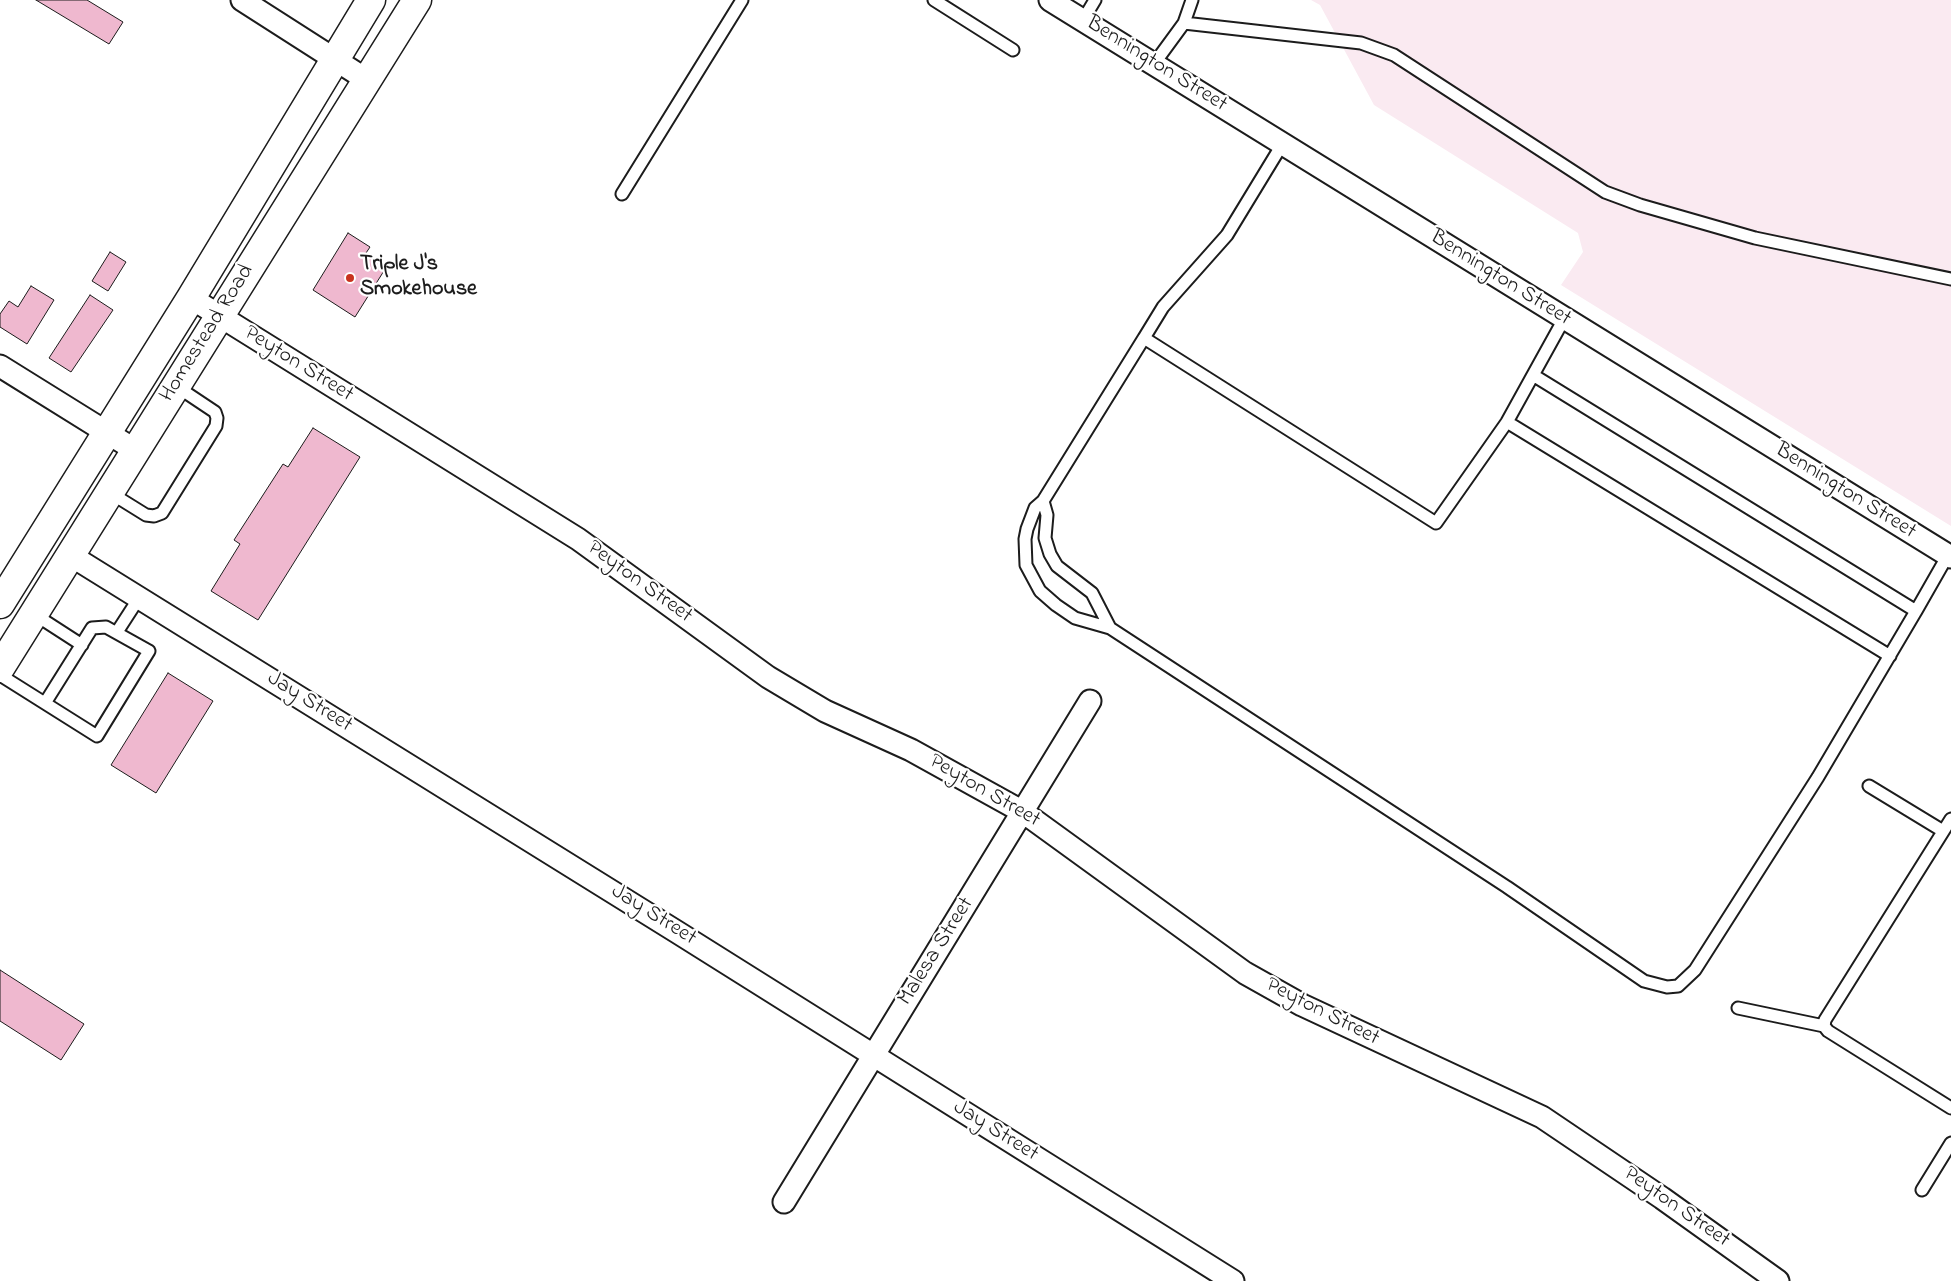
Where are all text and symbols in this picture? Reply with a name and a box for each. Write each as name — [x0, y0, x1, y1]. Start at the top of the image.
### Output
street label: Bennington Street — [1080, 11, 1232, 119]
street label: Bennington Street — [1424, 225, 1576, 333]
place label: Triple J's Smokehouse — [360, 252, 477, 304]
street label: Homestead Road — [155, 260, 261, 408]
marker: Triple J's Smokehouse — [344, 272, 356, 284]
street label: Peyton Street — [238, 321, 358, 409]
street label: Bennington Street — [1769, 438, 1921, 546]
street label: Peyton Street — [581, 536, 697, 630]
street label: Jay Street — [261, 666, 357, 740]
street label: Peyton Street — [924, 750, 1044, 834]
street label: Jay Street — [605, 879, 701, 953]
street label: Malesa Street — [893, 893, 981, 1011]
street label: Peyton Street — [1261, 973, 1383, 1053]
street label: Jay Street — [947, 1095, 1043, 1169]
street label: Peyton Street — [1618, 1162, 1734, 1254]

